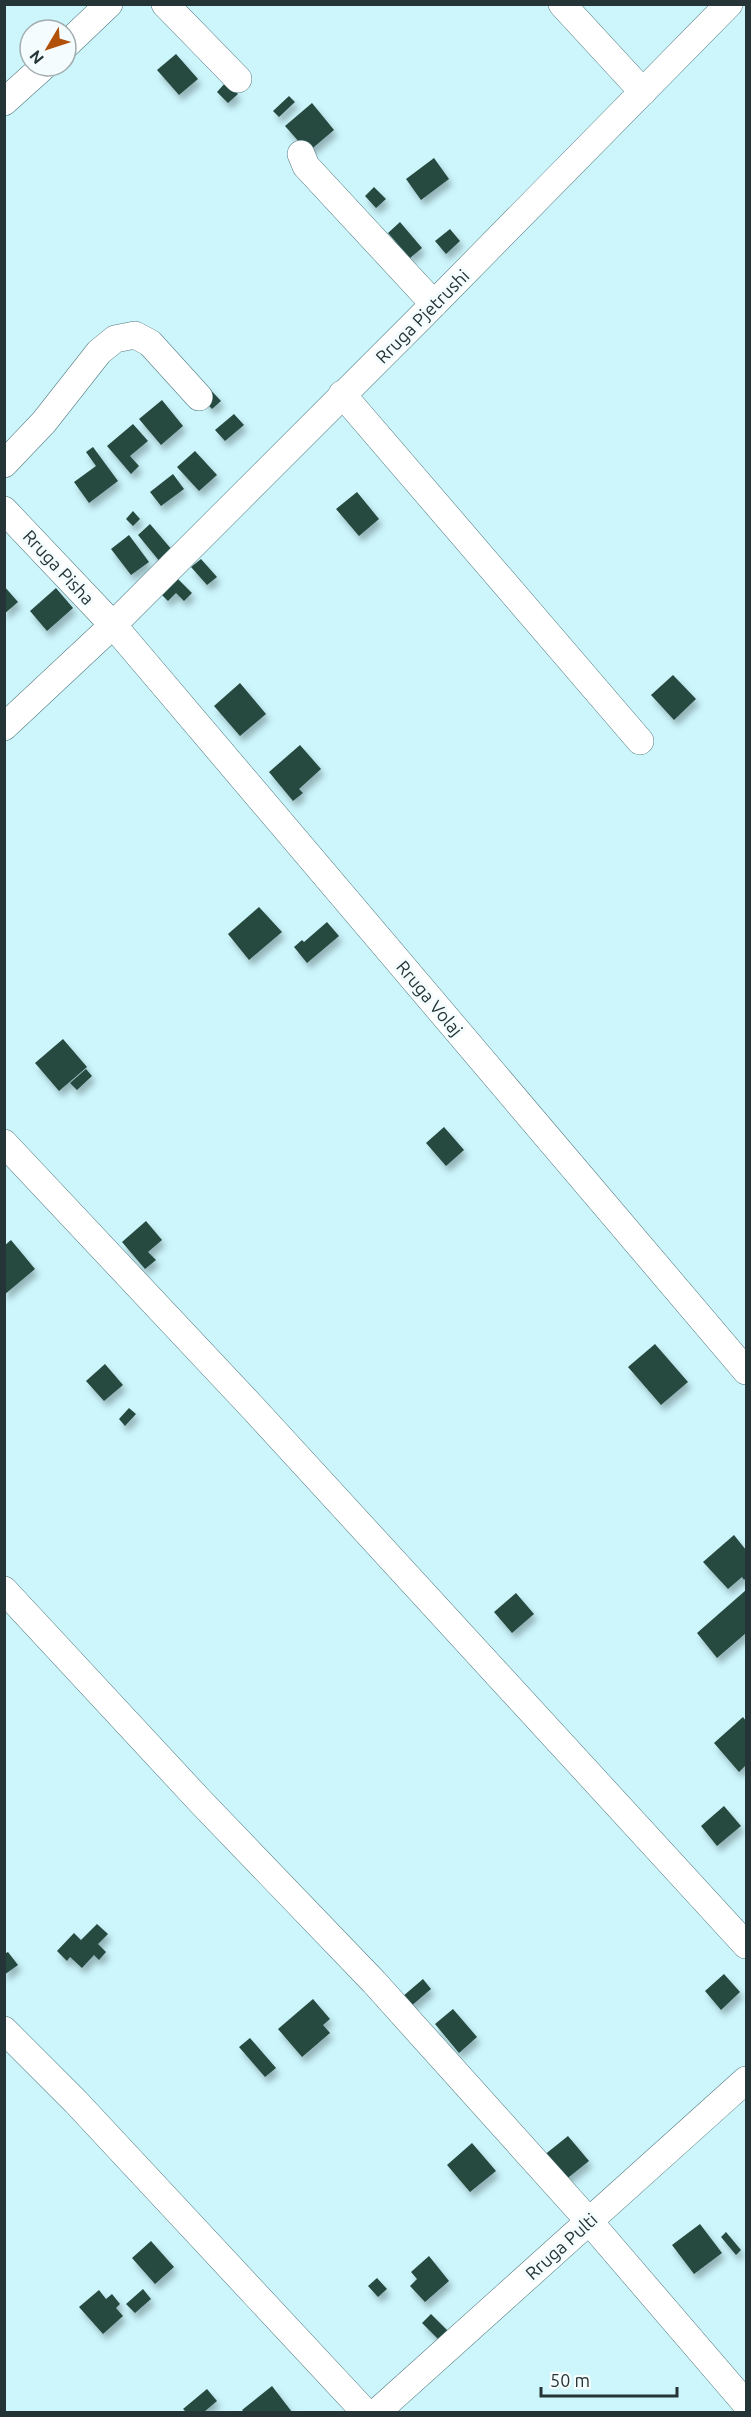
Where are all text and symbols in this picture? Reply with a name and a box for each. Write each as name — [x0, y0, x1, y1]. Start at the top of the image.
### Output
north arrow — [18, 18, 78, 78]
text: N — [26, 47, 47, 68]
street label: Rruga Pjetrushi — [371, 265, 473, 367]
street label: Rruga Pisha — [19, 526, 99, 608]
street label: Rruga Volaj — [393, 956, 467, 1040]
street label: Rruga Pulti — [521, 2209, 601, 2283]
scale bar — [541, 2360, 678, 2398]
text: 50 m — [550, 2370, 590, 2390]

